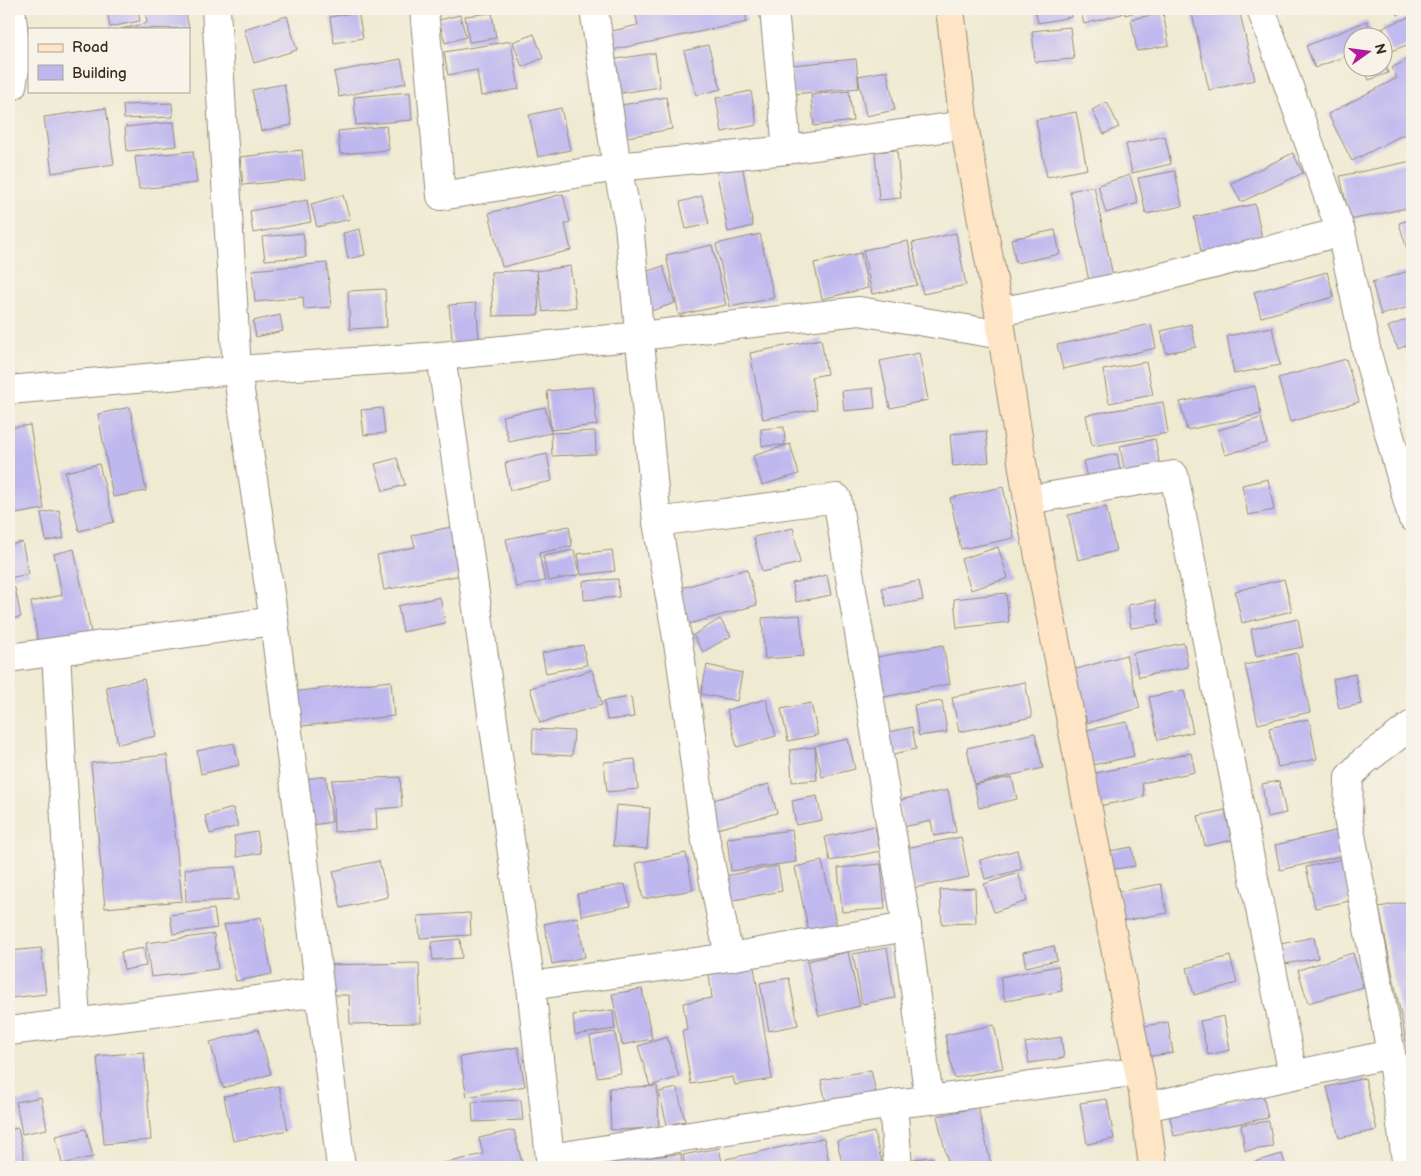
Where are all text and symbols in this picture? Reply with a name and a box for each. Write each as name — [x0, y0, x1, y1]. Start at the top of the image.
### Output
legend — [28, 28, 190, 92]
north arrow — [1344, 28, 1394, 78]
text: Road — [72, 38, 108, 57]
text: N — [1371, 42, 1390, 56]
text: Building — [72, 64, 127, 83]

